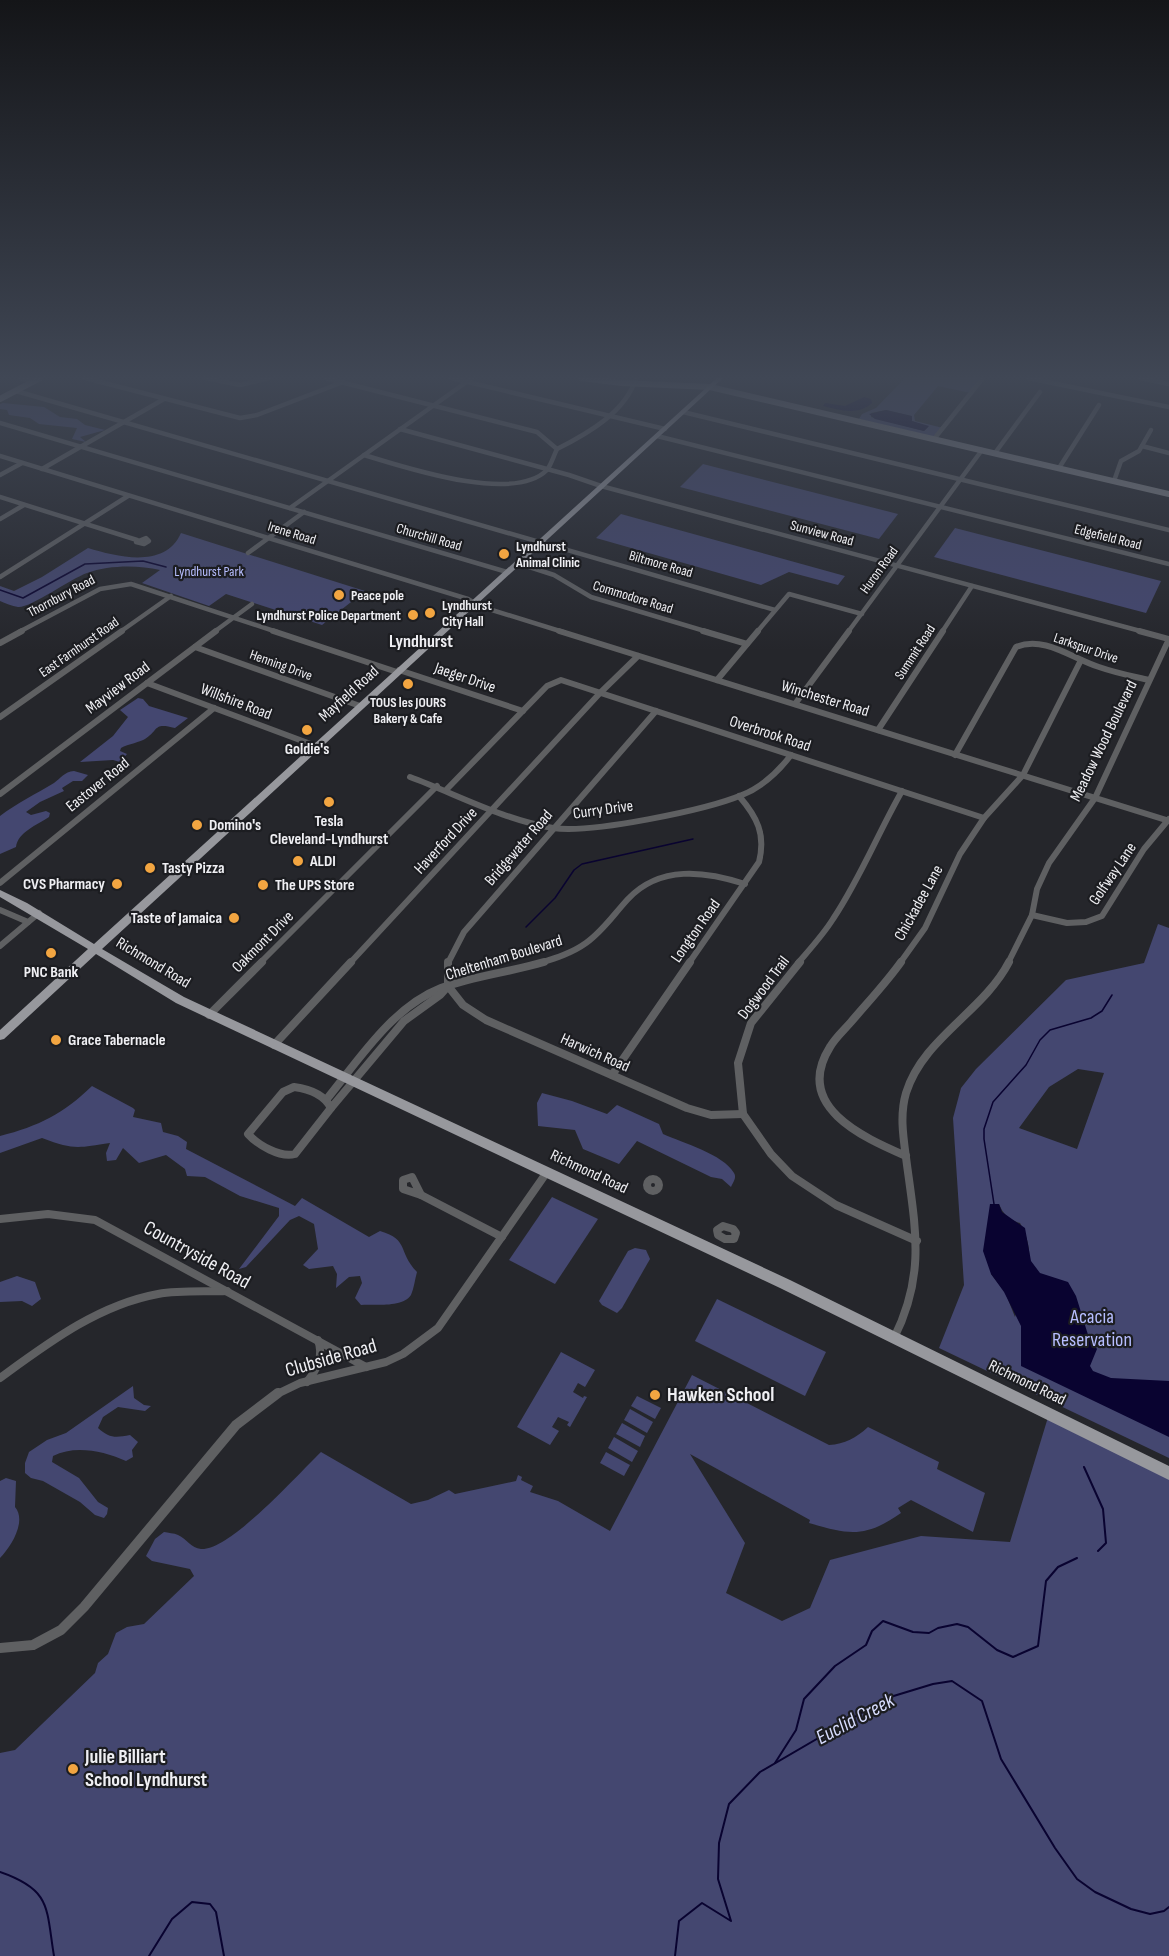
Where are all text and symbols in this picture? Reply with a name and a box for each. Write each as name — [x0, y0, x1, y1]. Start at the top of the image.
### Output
street label: Sunview Road — [788, 516, 856, 550]
street label: Irene Road — [266, 518, 318, 548]
street label: Churchill Road — [394, 520, 464, 555]
street label: Edgefield Road — [1073, 520, 1143, 554]
place label: Lyndhurst Animal Clinic — [515, 538, 580, 571]
street label: Huron Road — [856, 543, 902, 597]
marker: Lyndhurst Animal Clinic — [497, 547, 511, 561]
street label: Biltmore Road — [627, 547, 695, 581]
park label: Lyndhurst Park — [174, 563, 245, 580]
street label: Thornbury Road — [24, 571, 98, 621]
street label: Commodore Road — [591, 577, 675, 617]
place label: Peace pole — [351, 587, 404, 604]
marker: Peace pole — [332, 588, 346, 602]
place label: Lyndhurst City Hall — [442, 597, 492, 630]
marker: Lyndhurst City Hall — [423, 606, 437, 620]
place label: Lyndhurst Police Department — [256, 607, 401, 624]
marker: Lyndhurst Police Department — [406, 608, 420, 622]
street label: East Farnhurst Road — [36, 613, 122, 681]
street label: Summit Road — [891, 621, 939, 683]
street label: Larkspur Drive — [1052, 629, 1120, 667]
district label: Lyndhurst — [389, 631, 453, 652]
street label: Henning Drive — [247, 646, 315, 684]
street label: Mayview Road — [82, 658, 154, 718]
street label: Jaeger Drive — [431, 658, 498, 697]
street label: Mayfield Road — [315, 662, 383, 726]
marker: TOUS les JOURS Bakery & Cafe — [401, 677, 415, 691]
street label: Winchester Road — [779, 677, 871, 721]
street label: Meadow Wood Boulevard — [1066, 677, 1142, 805]
street label: Willshire Road — [198, 680, 274, 724]
place label: TOUS les JOURS Bakery & Cafe — [370, 694, 446, 727]
street label: Overbrook Road — [727, 712, 813, 756]
marker: Goldie's — [300, 723, 314, 737]
place label: Goldie's — [285, 740, 329, 759]
street label: Eastover Road — [63, 754, 133, 816]
marker: Tesla Cleveland-Lyndhurst — [322, 795, 336, 809]
street label: Curry Drive — [572, 796, 634, 824]
street label: Haverford Drive — [410, 804, 482, 878]
street label: Bridgewater Road — [481, 806, 557, 890]
place label: Tesla Cleveland-Lyndhurst — [270, 812, 388, 849]
place label: Domino's — [209, 816, 261, 835]
marker: Domino's — [190, 818, 204, 832]
street label: Golfway Lane — [1085, 839, 1141, 909]
place label: ALDI — [309, 852, 336, 871]
marker: ALDI — [291, 854, 305, 868]
place label: Tasty Pizza — [162, 859, 225, 878]
marker: Tasty Pizza — [143, 861, 157, 875]
street label: Chickadee Lane — [890, 862, 948, 944]
place label: CVS Pharmacy — [23, 875, 105, 894]
place label: The UPS Store — [275, 876, 355, 895]
marker: CVS Pharmacy — [110, 877, 124, 891]
marker: The UPS Store — [256, 878, 270, 892]
street label: Longton Road — [667, 896, 725, 966]
street label: Oakmont Drive — [228, 907, 298, 977]
place label: Taste of Jamaica — [131, 909, 222, 928]
marker: Taste of Jamaica — [227, 911, 241, 925]
street label: Cheltenham Boulevard — [443, 931, 565, 985]
street label: Richmond Road — [112, 933, 194, 993]
marker: PNC Bank — [44, 946, 58, 960]
street label: Dogwood Trail — [734, 953, 794, 1023]
place label: PNC Bank — [24, 963, 79, 982]
street label: Harwich Road — [558, 1029, 632, 1077]
place label: Grace Tabernacle — [68, 1031, 166, 1050]
marker: Grace Tabernacle — [49, 1033, 63, 1047]
street label: Richmond Road — [547, 1146, 631, 1198]
street label: Countryside Road — [139, 1216, 255, 1294]
park label: Acacia Reservation — [1052, 1305, 1132, 1352]
street label: Clubside Road — [283, 1334, 379, 1382]
street label: Richmond Road — [985, 1356, 1069, 1410]
place label: Hawken School — [667, 1383, 774, 1407]
marker: Hawken School — [648, 1388, 662, 1402]
water label: Euclid Creek — [812, 1687, 899, 1750]
place label: Julie Billiart School Lyndhurst — [84, 1745, 208, 1792]
marker: Julie Billiart School Lyndhurst — [66, 1762, 80, 1776]

